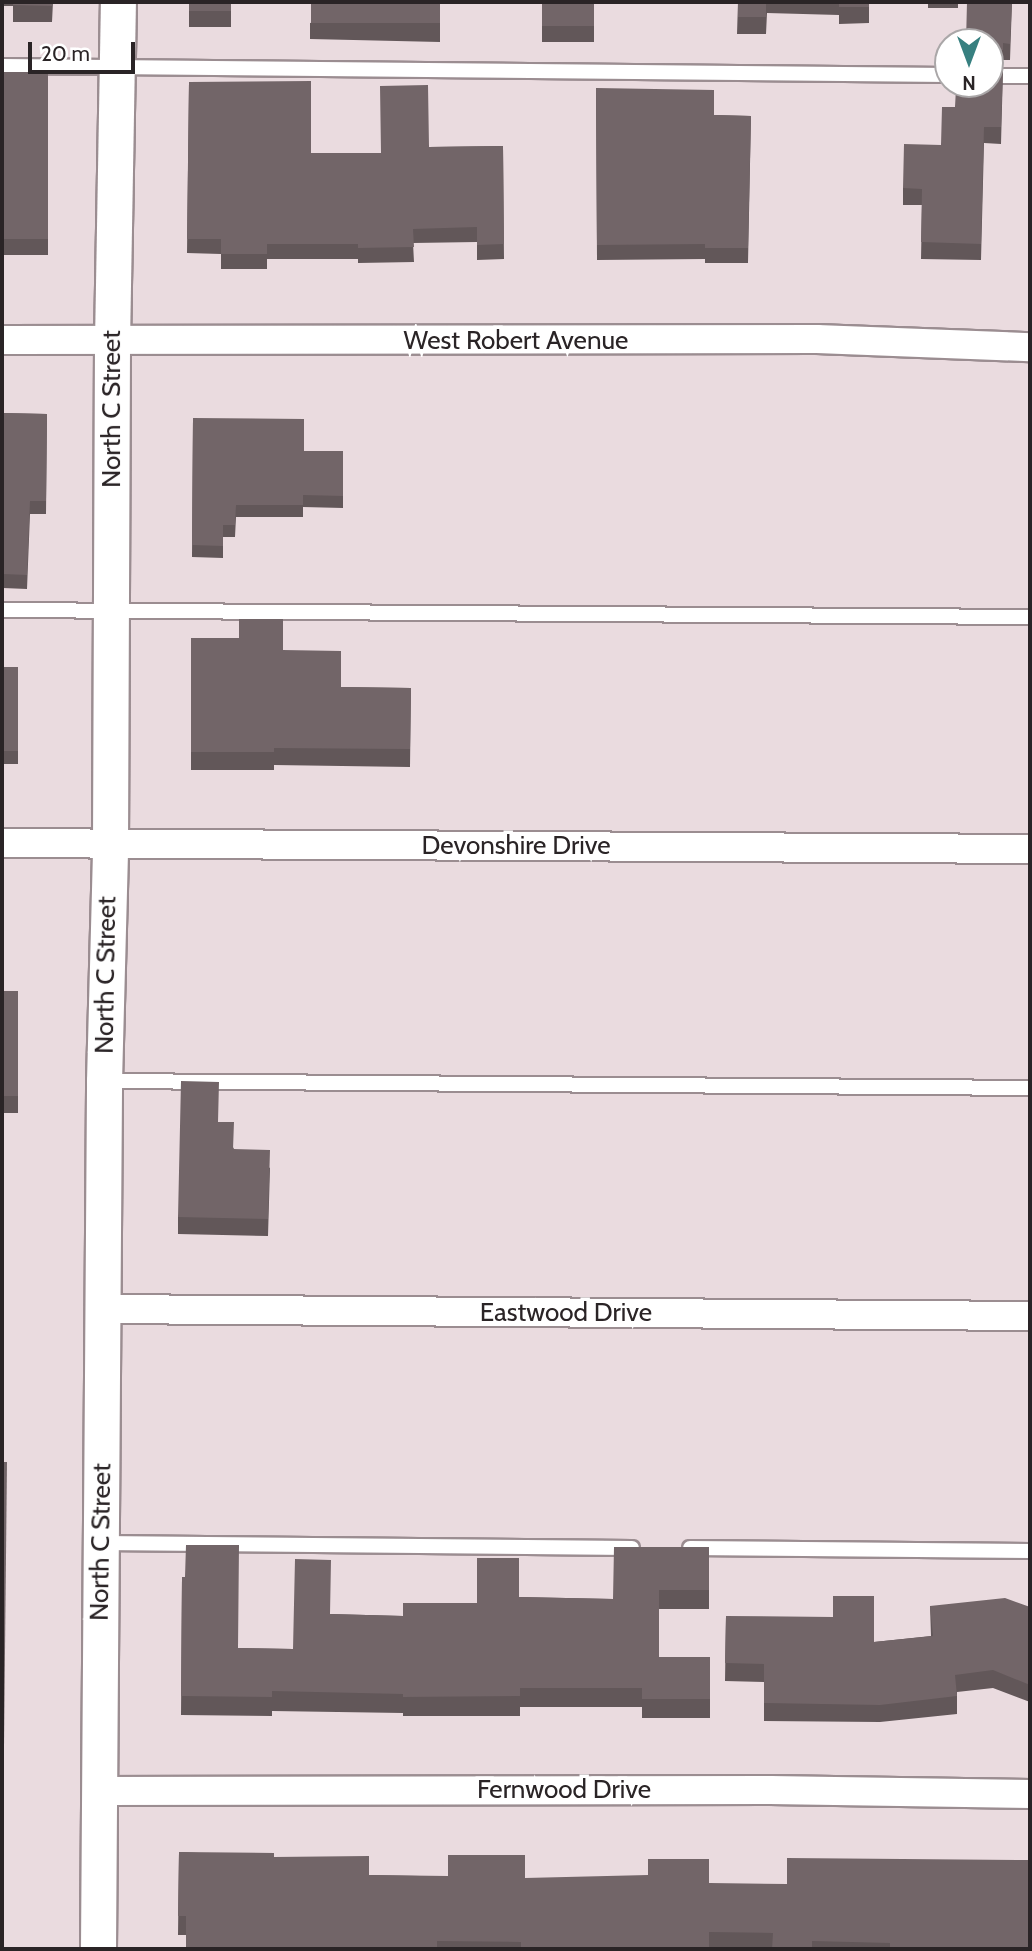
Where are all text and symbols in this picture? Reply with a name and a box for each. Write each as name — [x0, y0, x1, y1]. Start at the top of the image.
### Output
scale bar — [32, 28, 138, 72]
north arrow — [934, 28, 1004, 98]
text: 20 m — [41, 41, 90, 66]
text: N — [962, 71, 976, 94]
street label: West Robert Avenue — [404, 325, 628, 357]
street label: North C Street — [96, 330, 128, 488]
street label: Devonshire Drive — [421, 830, 611, 862]
street label: North C Street — [89, 896, 123, 1054]
street label: Eastwood Drive — [480, 1297, 652, 1329]
street label: North C Street — [84, 1463, 118, 1621]
street label: Fernwood Drive — [477, 1774, 651, 1806]

